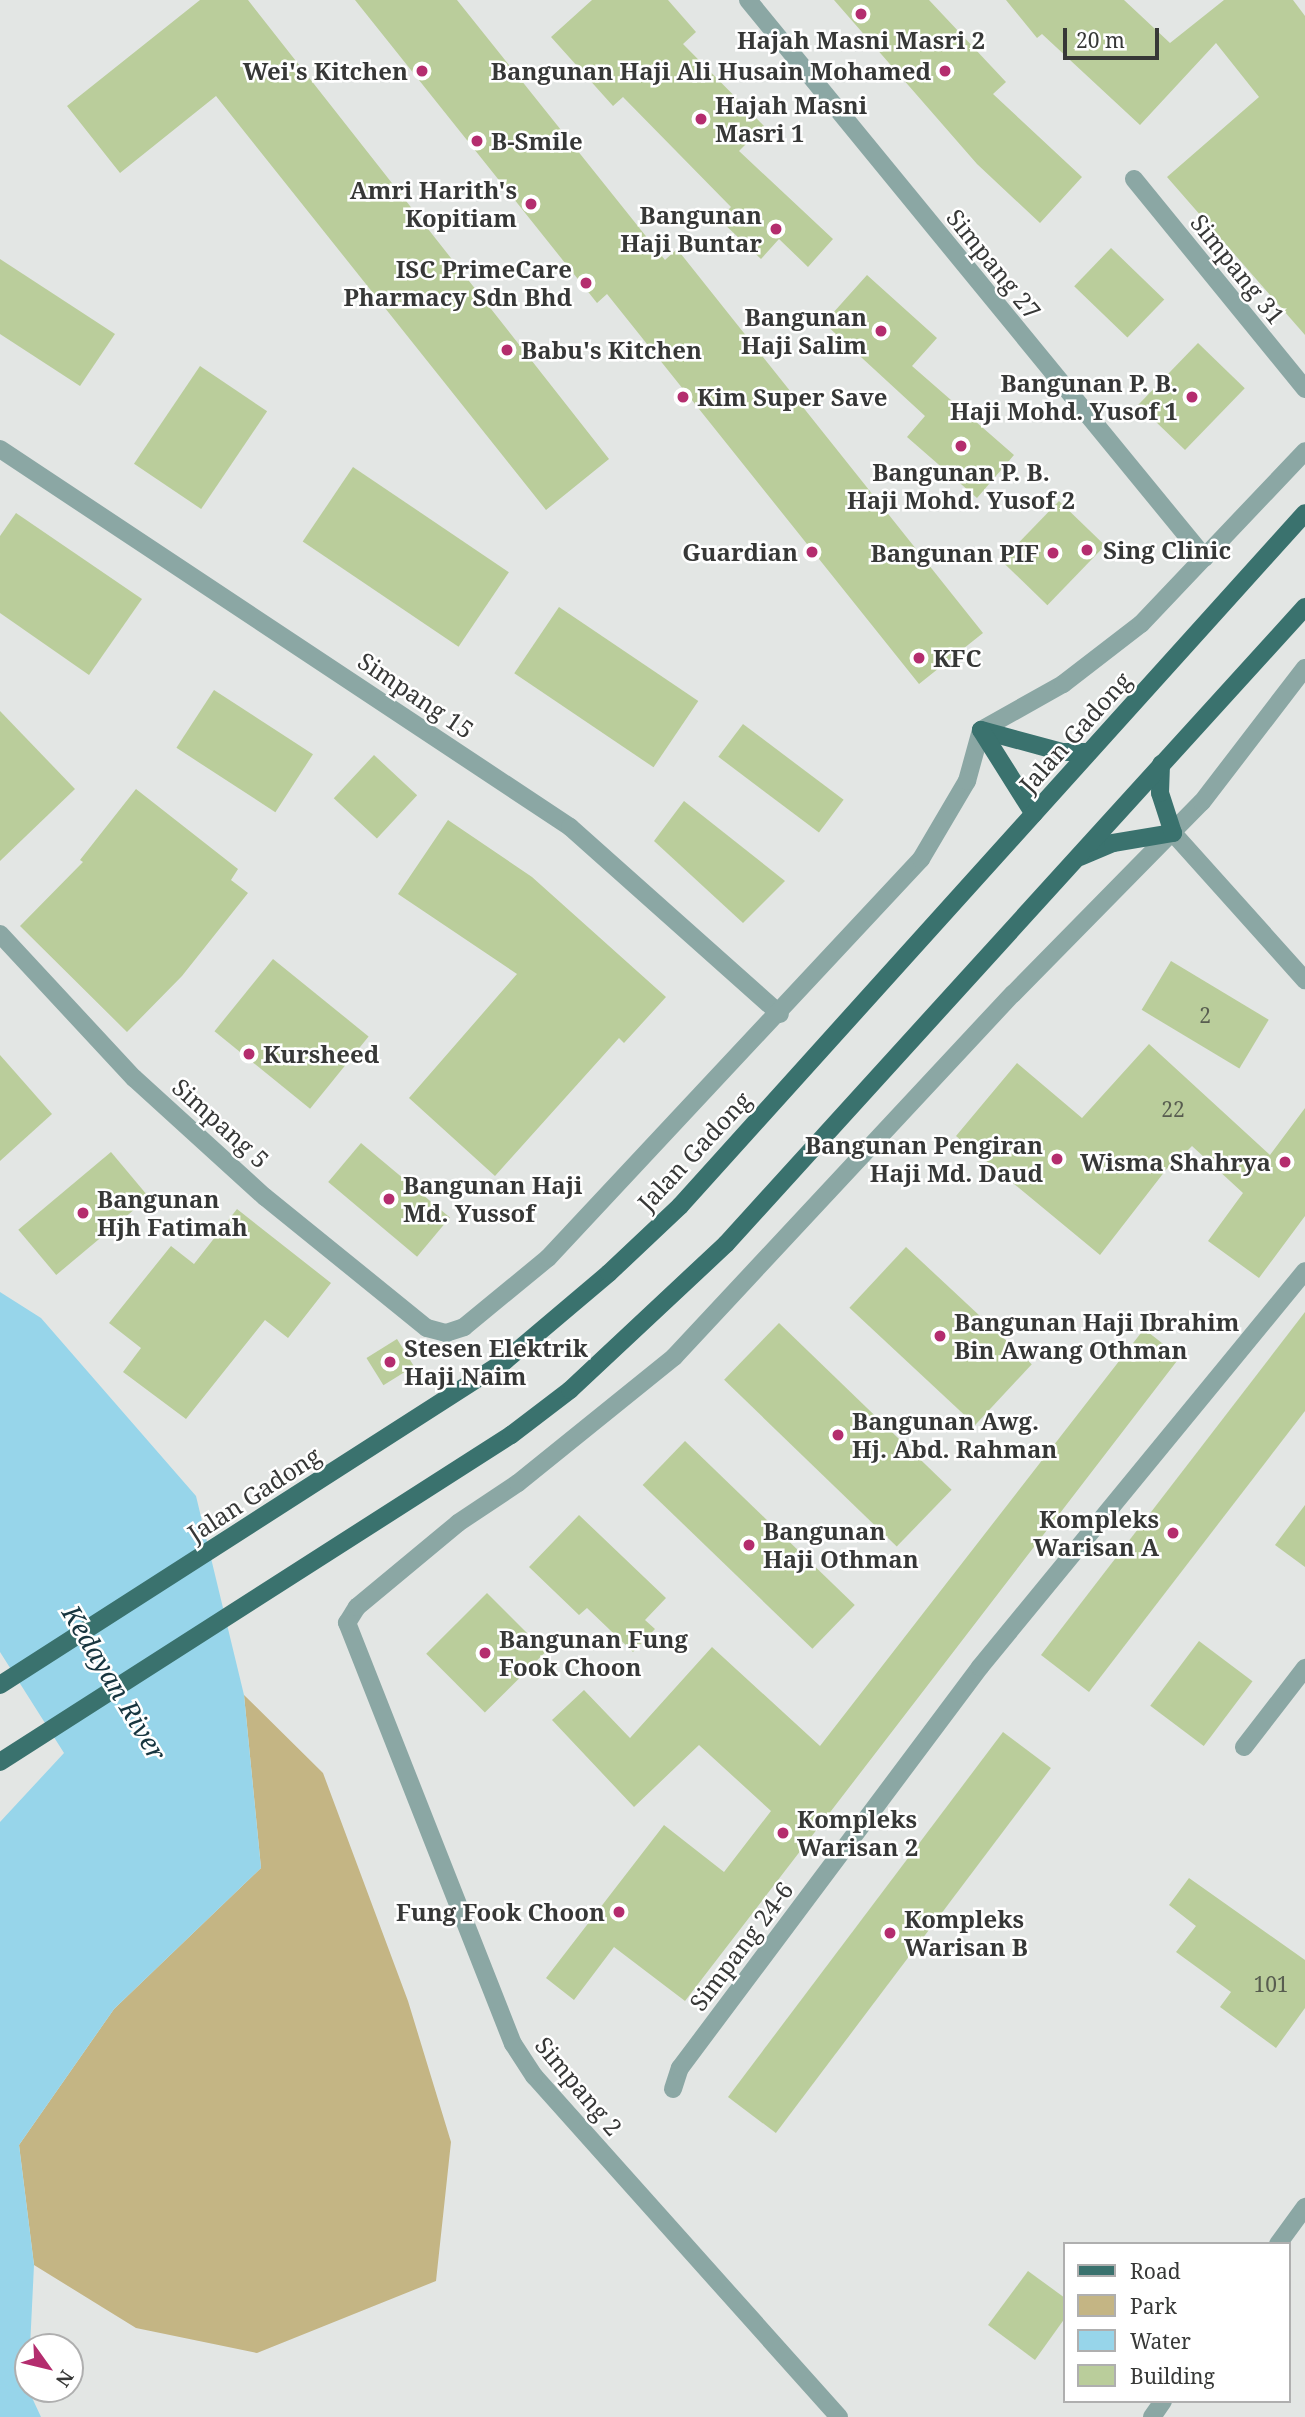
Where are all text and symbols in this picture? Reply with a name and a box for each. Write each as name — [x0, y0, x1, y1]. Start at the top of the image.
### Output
marker: Hajah Masni Masri 2 — [853, 6, 869, 22]
scale bar — [1067, 14, 1163, 58]
place label: Hajah Masni Masri 2 — [737, 26, 985, 54]
text: 20 m — [1076, 26, 1125, 54]
place label: Wei's Kitchen — [243, 57, 408, 85]
place label: Bangunan Haji Ali Husain Mohamed — [491, 57, 931, 85]
marker: Wei's Kitchen — [414, 63, 430, 79]
marker: Bangunan Haji Ali Husain Mohamed — [937, 63, 953, 79]
place label: Hajah Masni Masri 1 — [715, 91, 867, 147]
marker: Hajah Masni Masri 1 — [693, 111, 709, 127]
place label: B-Smile — [491, 127, 583, 155]
marker: B-Smile — [469, 133, 485, 149]
place label: Amri Harith's Kopitiam — [350, 176, 517, 232]
marker: Amri Harith's Kopitiam — [523, 196, 539, 212]
place label: Bangunan Haji Buntar — [620, 201, 762, 257]
street label: Simpang 27 — [941, 203, 1047, 325]
street label: Simpang 31 — [1185, 208, 1291, 330]
marker: Bangunan Haji Buntar — [768, 221, 784, 237]
place label: ISC PrimeCare Pharmacy Sdn Bhd — [343, 255, 572, 311]
marker: ISC PrimeCare Pharmacy Sdn Bhd — [578, 275, 594, 291]
place label: Bangunan Haji Salim — [741, 303, 867, 359]
marker: Bangunan Haji Salim — [873, 323, 889, 339]
place label: Babu's Kitchen — [521, 336, 702, 364]
marker: Babu's Kitchen — [499, 342, 515, 358]
place label: Bangunan P. B. Haji Mohd. Yusof 1 — [950, 369, 1178, 425]
place label: Kim Super Save — [697, 383, 887, 411]
marker: Kim Super Save — [675, 389, 691, 405]
marker: Bangunan P. B. Haji Mohd. Yusof 1 — [1184, 389, 1200, 405]
marker: Bangunan P. B. Haji Mohd. Yusof 2 — [953, 438, 969, 454]
place label: Bangunan P. B. Haji Mohd. Yusof 2 — [847, 458, 1075, 514]
place label: Sing Clinic — [1103, 536, 1231, 564]
place label: Guardian — [682, 538, 798, 566]
place label: Bangunan PIF — [871, 539, 1039, 567]
marker: Sing Clinic — [1077, 540, 1097, 560]
marker: Guardian — [804, 544, 820, 560]
marker: Bangunan PIF — [1045, 545, 1061, 561]
place label: KFC — [933, 644, 982, 672]
street label: Simpang 15 — [353, 646, 479, 744]
marker: KFC — [911, 650, 927, 666]
street label: Jalan Gadong — [1013, 666, 1137, 798]
house number: 2 — [1199, 1002, 1211, 1028]
place label: Kursheed — [263, 1040, 379, 1068]
marker: Kursheed — [241, 1046, 257, 1062]
street label: Simpang 5 — [167, 1072, 275, 1174]
street label: Jalan Gadong — [632, 1085, 756, 1217]
house number: 22 — [1161, 1096, 1185, 1122]
place label: Bangunan Pengiran Haji Md. Daud — [805, 1131, 1043, 1187]
place label: Wisma Shahrya — [1080, 1148, 1271, 1176]
marker: Bangunan Pengiran Haji Md. Daud — [1049, 1151, 1065, 1167]
marker: Wisma Shahrya — [1277, 1154, 1293, 1170]
place label: Bangunan Haji Md. Yussof — [403, 1171, 582, 1227]
place label: Bangunan Hjh Fatimah — [97, 1185, 248, 1241]
marker: Bangunan Haji Md. Yussof — [381, 1191, 397, 1207]
marker: Bangunan Hjh Fatimah — [75, 1205, 91, 1221]
place label: Bangunan Haji Ibrahim Bin Awang Othman — [954, 1308, 1239, 1364]
marker: Bangunan Haji Ibrahim Bin Awang Othman — [932, 1328, 948, 1344]
place label: Stesen Elektrik Haji Naim — [404, 1334, 588, 1390]
marker: Stesen Elektrik Haji Naim — [382, 1354, 398, 1370]
place label: Bangunan Awg. Hj. Abd. Rahman — [852, 1407, 1057, 1463]
marker: Bangunan Awg. Hj. Abd. Rahman — [830, 1427, 846, 1443]
street label: Jalan Gadong — [182, 1440, 326, 1548]
place label: Kompleks Warisan A — [1033, 1505, 1159, 1561]
place label: Bangunan Haji Othman — [763, 1517, 919, 1573]
marker: Kompleks Warisan A — [1165, 1525, 1181, 1541]
marker: Bangunan Haji Othman — [741, 1537, 757, 1553]
water label: Kedayan River — [55, 1600, 173, 1766]
place label: Bangunan Fung Fook Choon — [499, 1625, 688, 1681]
marker: Bangunan Fung Fook Choon — [477, 1645, 493, 1661]
place label: Kompleks Warisan 2 — [797, 1805, 918, 1861]
marker: Kompleks Warisan 2 — [775, 1825, 791, 1841]
street label: Simpang 24-6 — [683, 1876, 799, 2016]
place label: Fung Fook Choon — [396, 1898, 605, 1926]
marker: Fung Fook Choon — [611, 1904, 627, 1920]
place label: Kompleks Warisan B — [904, 1905, 1028, 1961]
marker: Kompleks Warisan B — [882, 1925, 898, 1941]
house number: 101 — [1253, 1971, 1289, 1997]
street label: Simpang 2 — [529, 2031, 629, 2141]
legend — [1064, 2242, 1291, 2403]
text: Road — [1130, 2257, 1181, 2285]
text: Park — [1130, 2292, 1177, 2320]
text: Water — [1130, 2327, 1191, 2355]
north arrow — [14, 2333, 84, 2403]
text: Building — [1130, 2362, 1215, 2390]
text: N — [50, 2365, 80, 2392]

